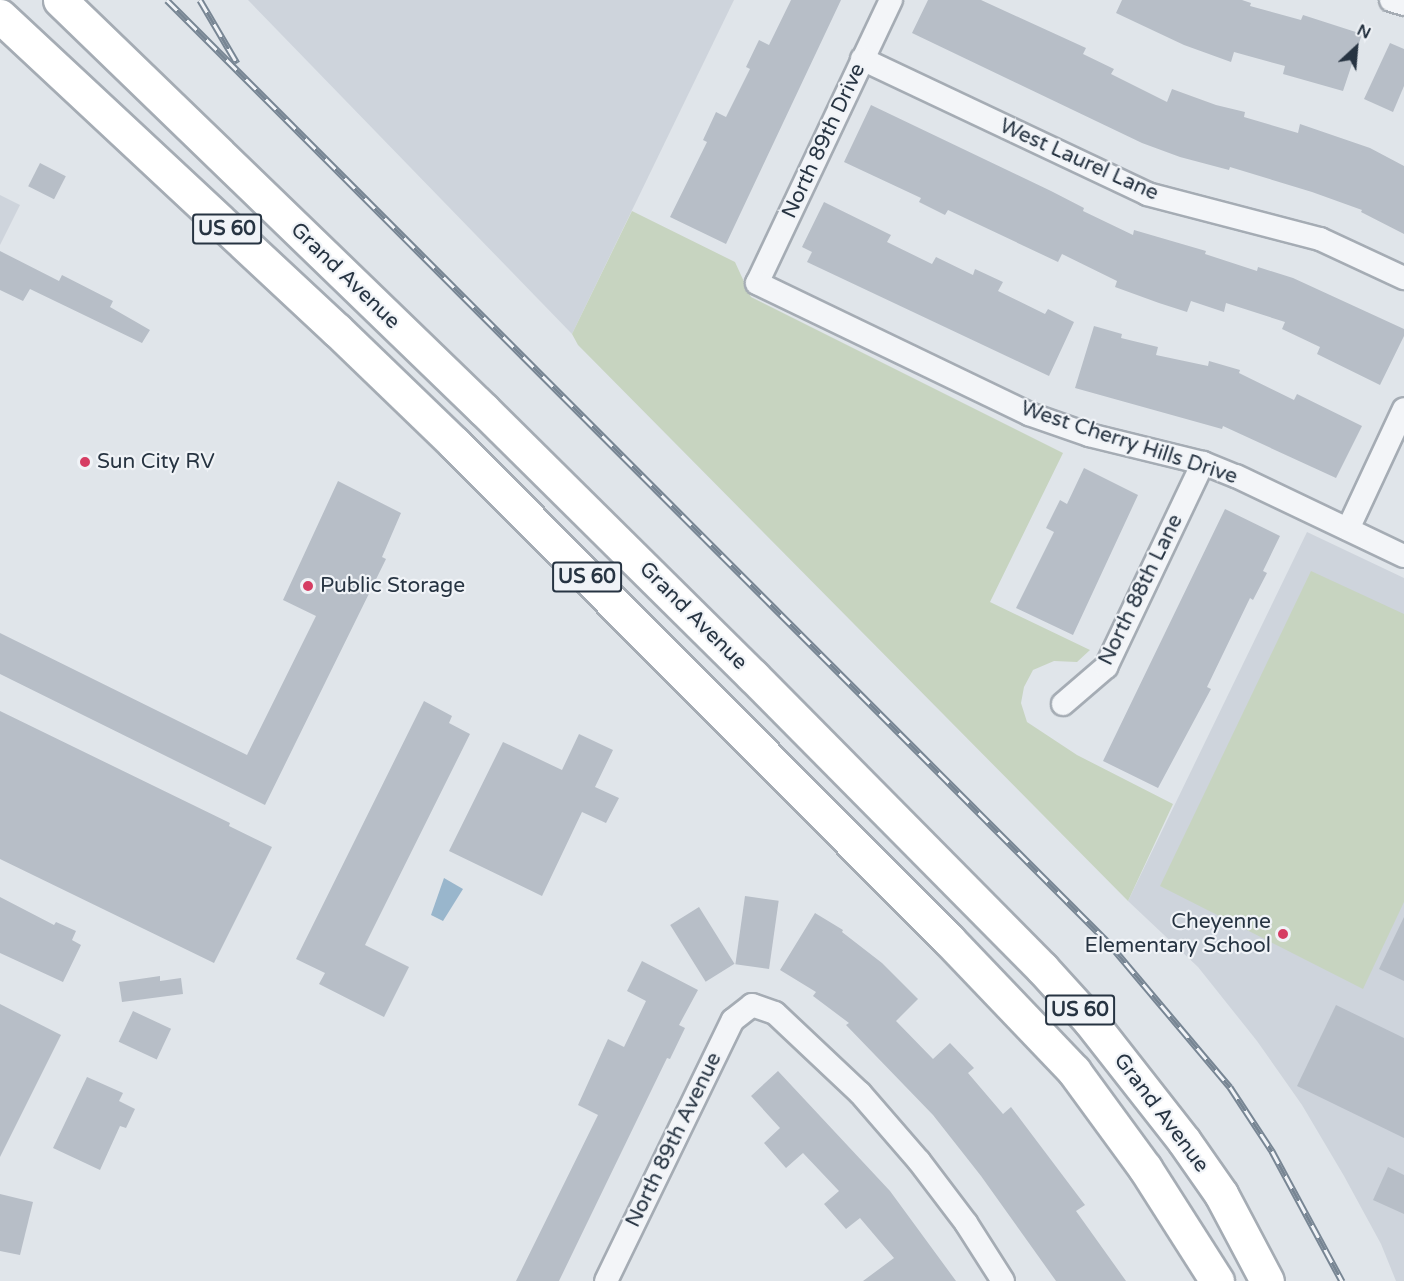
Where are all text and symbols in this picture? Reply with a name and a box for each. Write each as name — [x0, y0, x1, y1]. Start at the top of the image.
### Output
north arrow — [1326, 18, 1386, 78]
text: N — [1354, 20, 1374, 44]
street label: North 89th Drive — [777, 60, 871, 222]
street label: West Laurel Lane — [996, 114, 1162, 206]
road number: US 60 — [191, 212, 263, 246]
street label: Grand Avenue — [285, 217, 405, 335]
street label: West Cherry Hills Drive — [1017, 396, 1241, 490]
place label: Sun City RV — [97, 449, 215, 475]
marker: Sun City RV — [78, 455, 92, 469]
street label: North 88th Lane — [1094, 510, 1188, 670]
street label: Grand Avenue — [634, 557, 752, 675]
road number: US 60 — [551, 560, 623, 594]
place label: Public Storage — [320, 573, 465, 599]
marker: Public Storage — [301, 579, 315, 593]
place label: Cheyenne Elementary School — [1084, 909, 1271, 959]
marker: Cheyenne Elementary School — [1276, 927, 1290, 941]
road number: US 60 — [1044, 993, 1116, 1027]
street label: North 89th Avenue — [621, 1048, 727, 1232]
street label: Grand Avenue — [1108, 1049, 1214, 1177]

